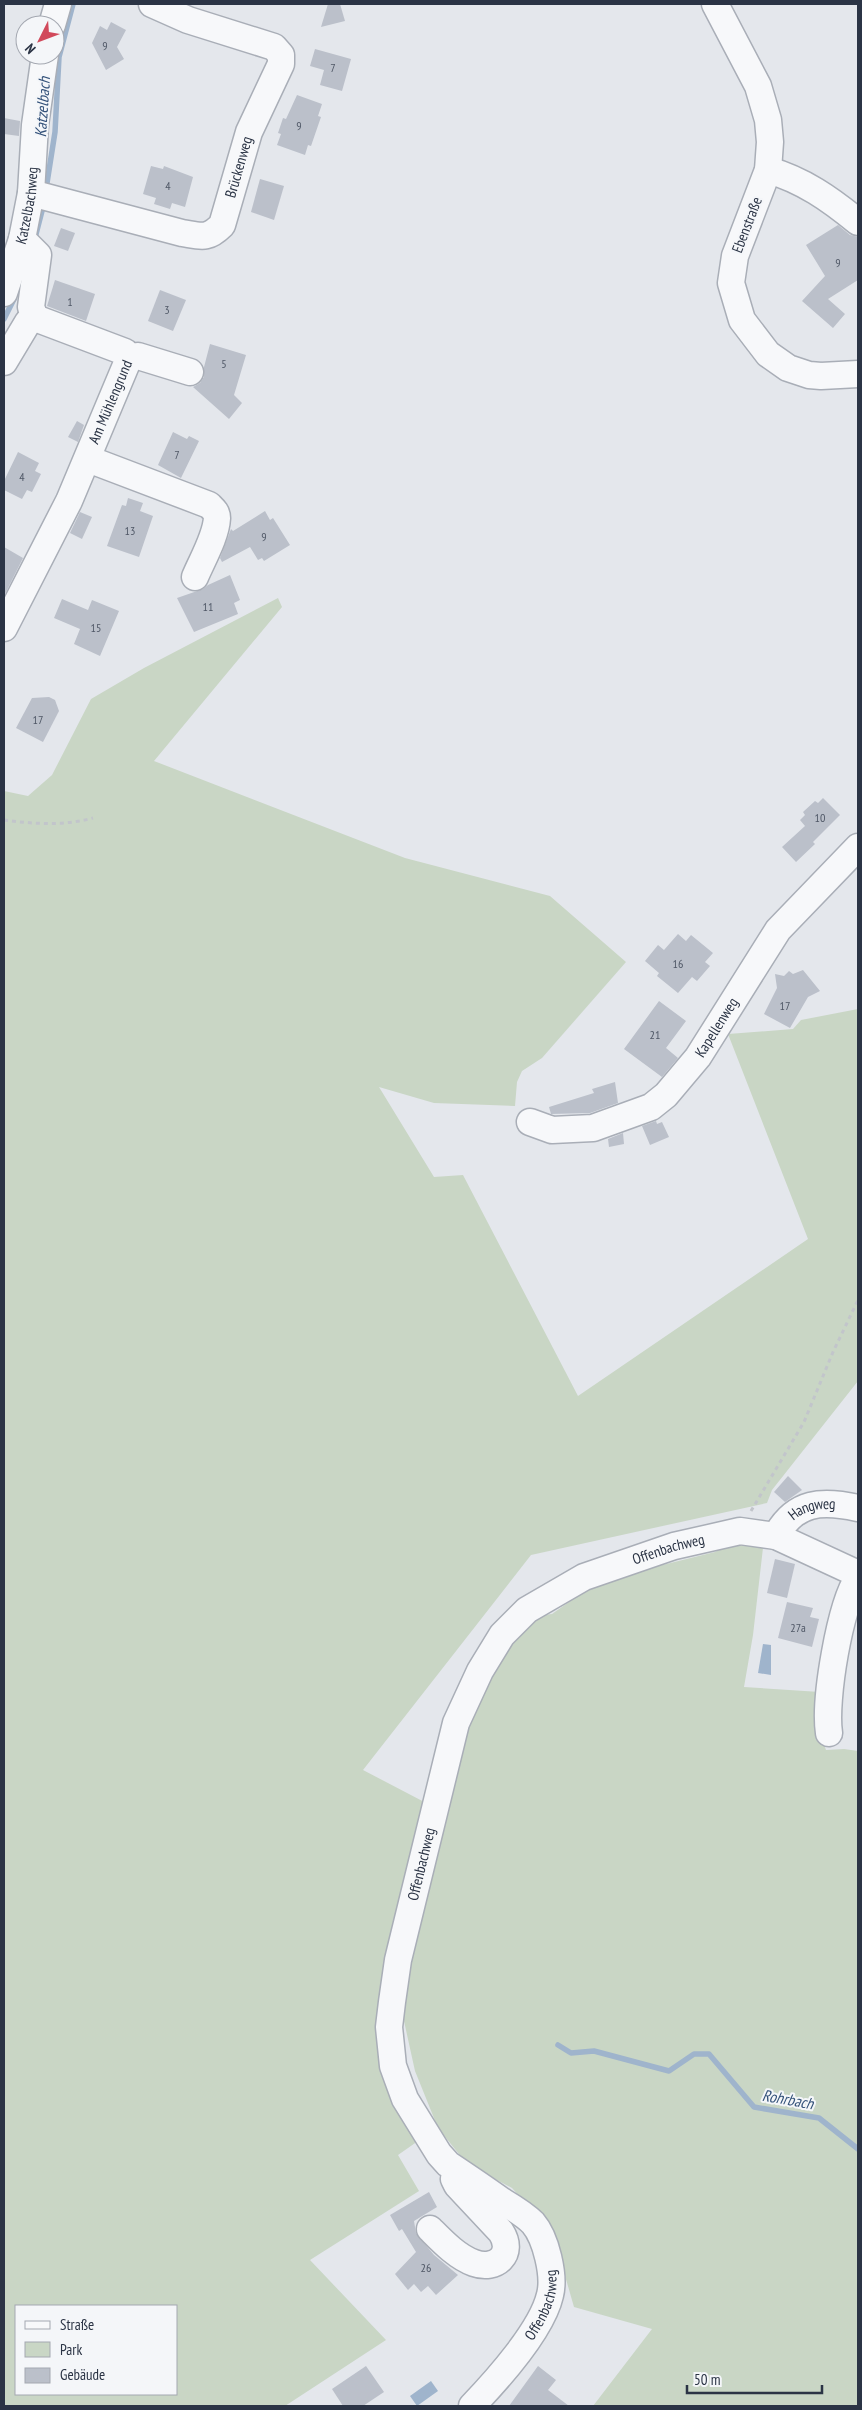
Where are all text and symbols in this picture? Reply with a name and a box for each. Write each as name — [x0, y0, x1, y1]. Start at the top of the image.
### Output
north arrow — [15, 15, 65, 65]
house number: 9 — [102, 38, 108, 53]
text: N — [21, 40, 40, 58]
house number: 7 — [330, 60, 336, 75]
water label: Katzelbach — [30, 75, 54, 138]
house number: 9 — [296, 118, 302, 133]
street label: Brückenweg — [220, 134, 256, 200]
street label: Katzelbachweg — [11, 166, 42, 246]
house number: 4 — [165, 178, 171, 193]
street label: Ebenstraße — [727, 194, 766, 256]
house number: 9 — [835, 255, 841, 270]
house number: 1 — [67, 294, 73, 309]
house number: 3 — [164, 302, 170, 317]
house number: 5 — [221, 356, 227, 371]
street label: Am Mühlengrund — [84, 357, 136, 447]
house number: 7 — [174, 447, 180, 462]
house number: 4 — [19, 469, 25, 484]
house number: 13 — [125, 523, 135, 538]
house number: 9 — [261, 529, 267, 544]
house number: 11 — [203, 599, 213, 614]
house number: 15 — [91, 620, 101, 635]
house number: 17 — [33, 712, 43, 727]
house number: 10 — [815, 810, 825, 825]
house number: 16 — [673, 956, 683, 971]
street label: Kapellenweg — [690, 994, 742, 1061]
house number: 17 — [780, 998, 790, 1013]
house number: 21 — [650, 1027, 660, 1042]
street label: Hangweg — [784, 1494, 836, 1524]
street label: Offenbachweg — [630, 1529, 706, 1569]
house number: 27a — [790, 1620, 806, 1635]
street label: Offenbachweg — [403, 1826, 439, 1902]
water label: Rohrbach — [761, 2085, 816, 2113]
house number: 26 — [421, 2260, 431, 2275]
street label: Offenbachweg — [520, 2269, 561, 2344]
legend — [15, 2305, 178, 2395]
text: Straße — [60, 2315, 94, 2334]
text: Park — [60, 2340, 82, 2359]
scale bar — [687, 2362, 822, 2394]
text: Gebäude — [60, 2365, 105, 2384]
text: 50 m — [694, 2370, 720, 2389]

